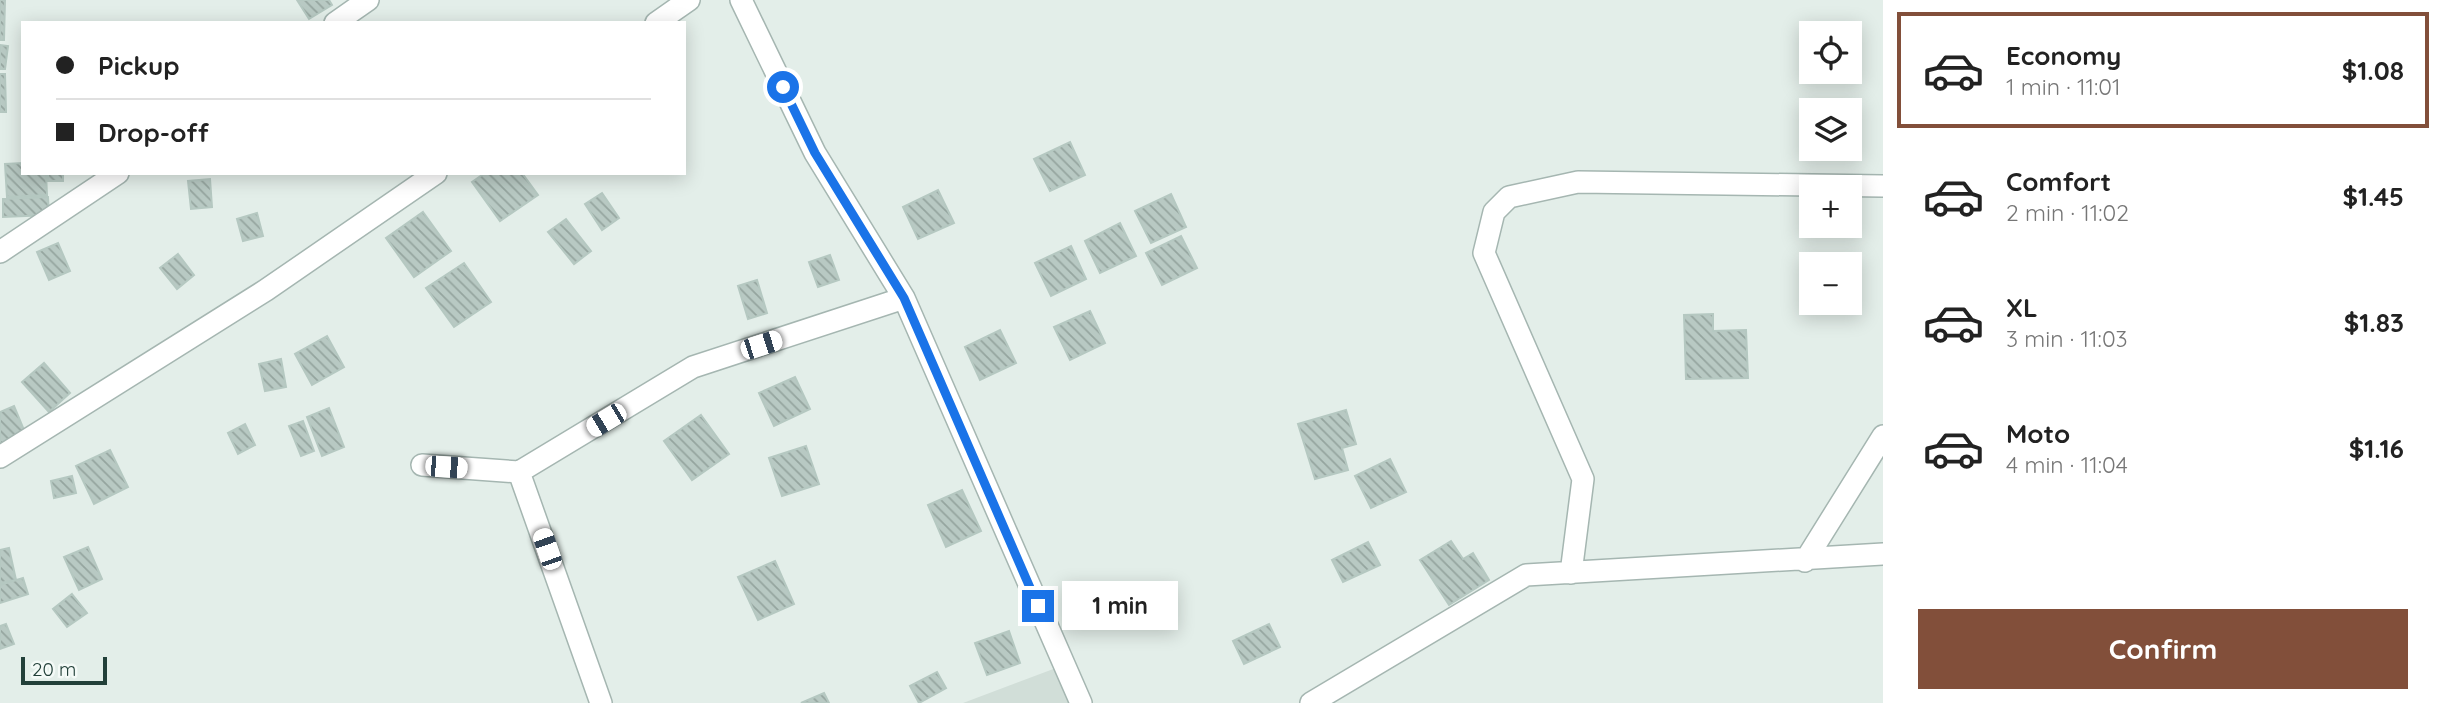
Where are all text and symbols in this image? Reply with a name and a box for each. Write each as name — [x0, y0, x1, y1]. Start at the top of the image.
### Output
map controls — [1799, 21, 1862, 315]
button: locate — [1799, 21, 1862, 84]
icon: car — [1922, 39, 1985, 102]
text: Economy — [2006, 39, 2121, 72]
text: Pickup — [98, 49, 180, 82]
text: $1.08 — [2342, 54, 2404, 87]
route start — [767, 71, 799, 103]
text: 1 min · 11:01 — [2006, 72, 2121, 101]
button: layers — [1799, 98, 1862, 161]
text: Drop-off — [98, 116, 209, 149]
icon: car — [1922, 165, 1985, 228]
text: Comfort — [2006, 165, 2111, 198]
button: + — [1799, 175, 1862, 238]
text: $1.45 — [2342, 180, 2404, 213]
text: 2 min · 11:02 — [2006, 198, 2129, 227]
button: − — [1799, 252, 1862, 315]
icon: car — [1922, 291, 1985, 354]
text: XL — [2006, 291, 2038, 324]
text: $1.83 — [2344, 306, 2404, 339]
text: 3 min · 11:03 — [2006, 324, 2128, 353]
car — [738, 329, 785, 361]
car — [583, 400, 630, 440]
icon: car — [1922, 417, 1985, 480]
text: Moto — [2006, 417, 2070, 450]
text: $1.16 — [2349, 432, 2404, 465]
text: 4 min · 11:04 — [2006, 450, 2128, 479]
car — [425, 455, 468, 479]
car — [531, 526, 564, 572]
callout: 1 min — [1062, 582, 1178, 630]
route end — [1022, 590, 1054, 622]
text: 1 min — [1092, 591, 1148, 620]
button: Confirm — [1918, 609, 2408, 689]
scale bar — [21, 654, 107, 686]
text: 20 m — [32, 657, 76, 681]

